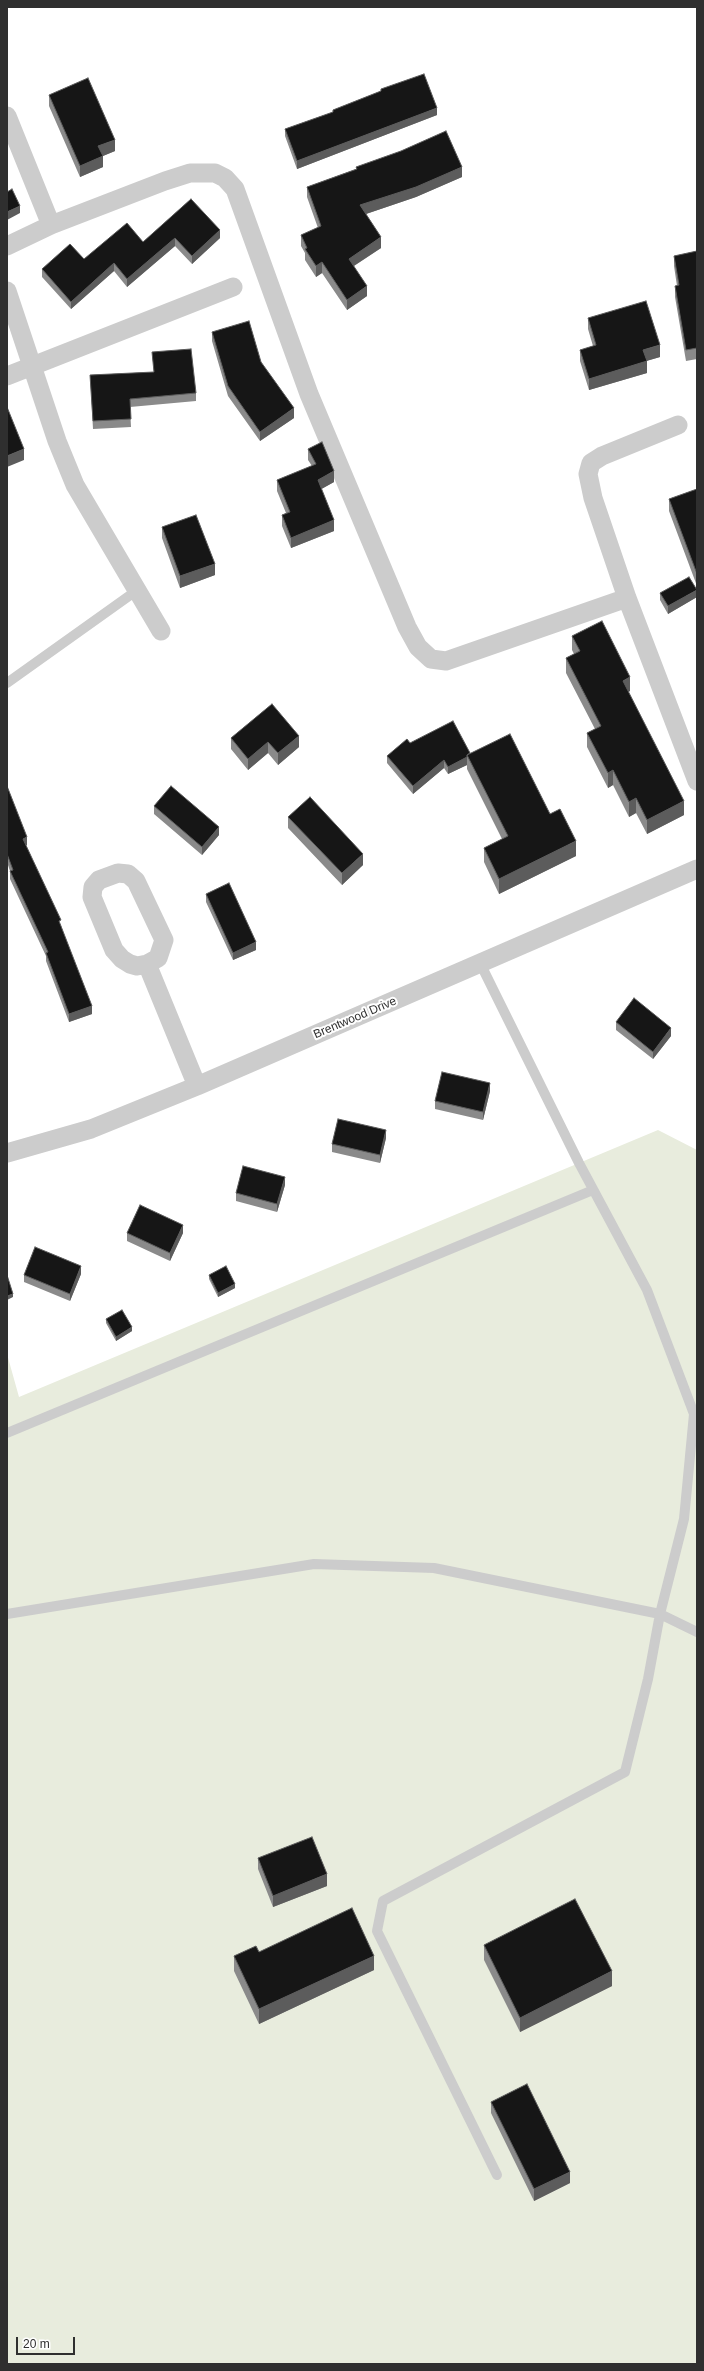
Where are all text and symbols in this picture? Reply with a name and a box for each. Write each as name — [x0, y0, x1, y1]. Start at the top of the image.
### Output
street label: Brentwood Drive — [311, 994, 399, 1042]
scale bar — [18, 2329, 77, 2355]
text: 20 m — [23, 2337, 50, 2351]

